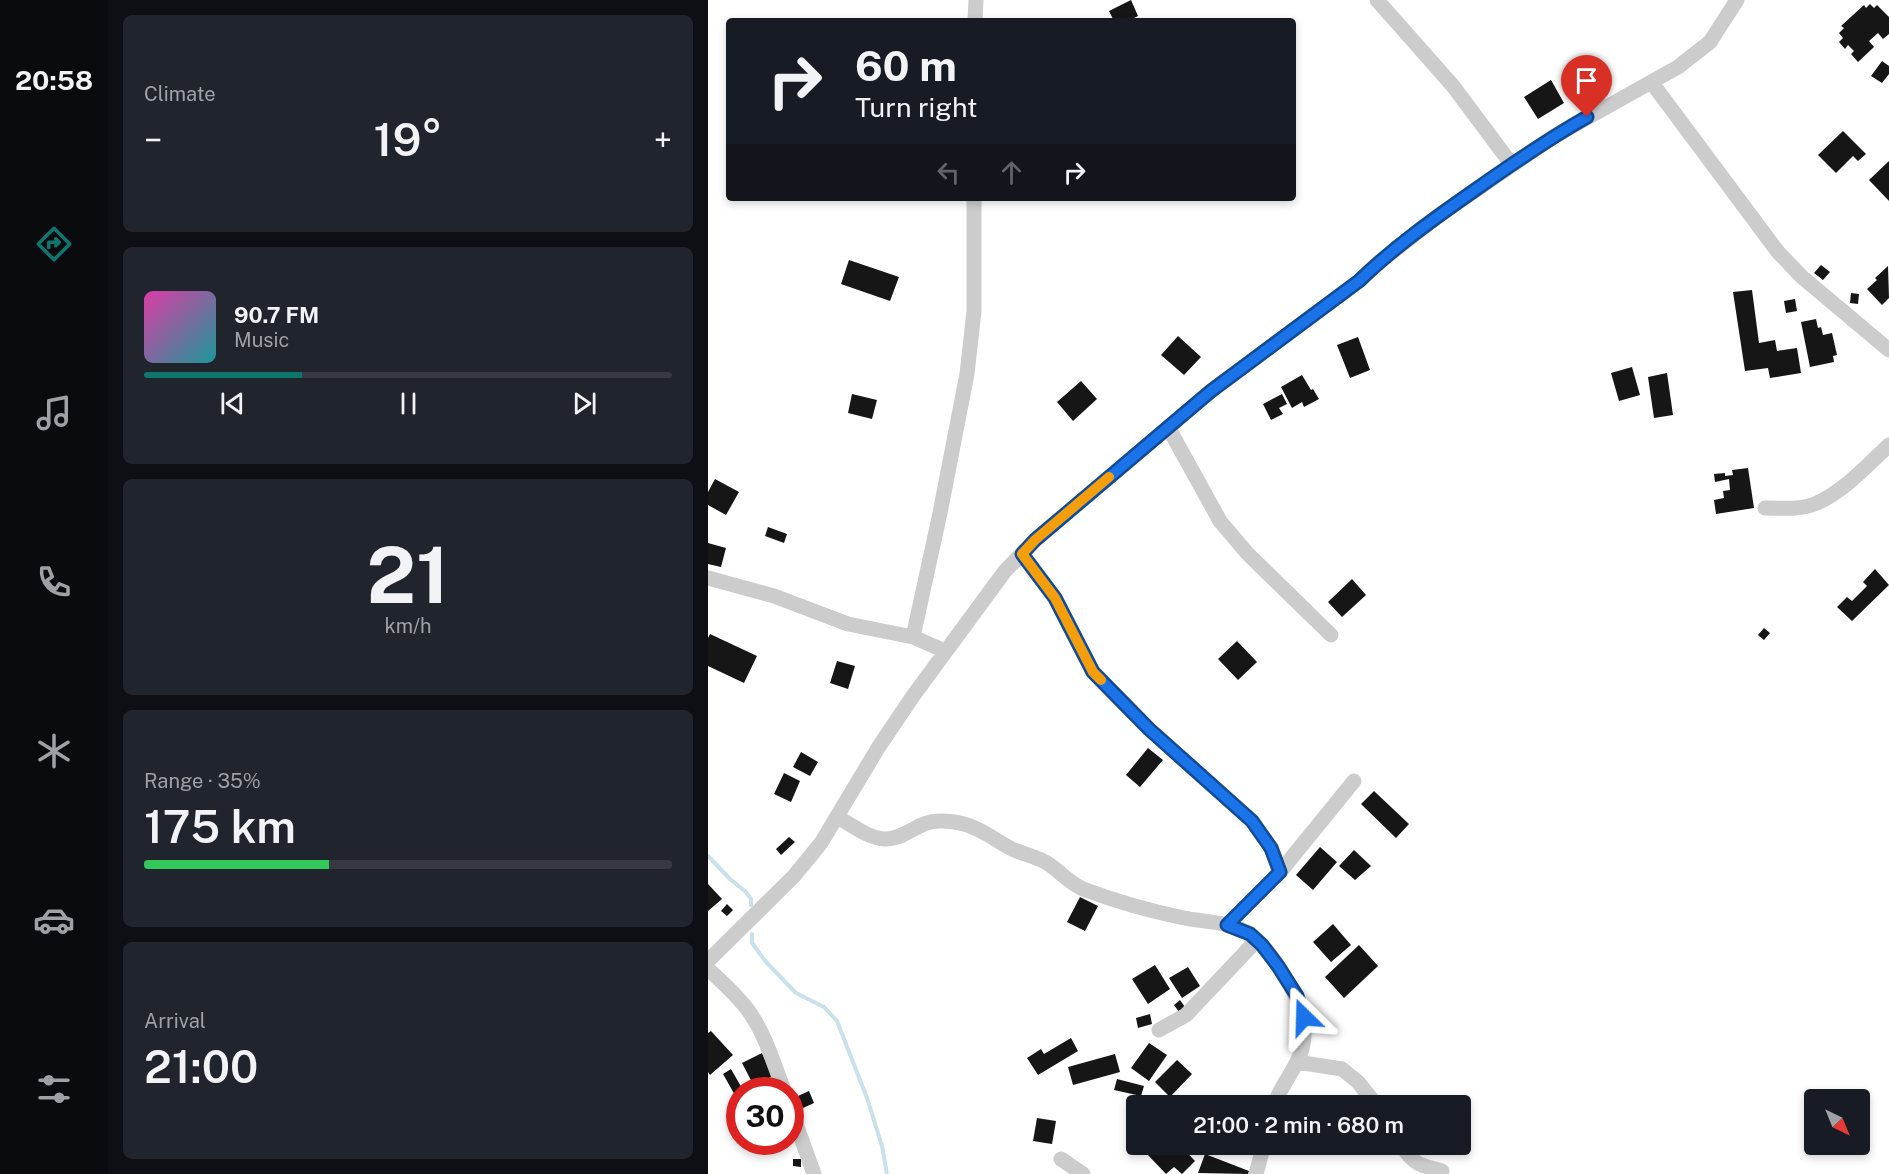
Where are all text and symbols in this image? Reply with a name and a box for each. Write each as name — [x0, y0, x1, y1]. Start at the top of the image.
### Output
text: 60 m — [855, 41, 957, 90]
icon: right — [756, 42, 834, 120]
pin — [1561, 55, 1612, 117]
text: 20:58 — [15, 64, 93, 96]
icon: arrive — [1570, 64, 1603, 97]
text: Climate — [144, 82, 216, 106]
text: Turn right — [855, 91, 978, 123]
text: 19° — [374, 113, 442, 166]
text: − — [144, 121, 162, 159]
text: + — [654, 121, 672, 159]
icon: left — [932, 156, 965, 189]
icon: ahead — [995, 156, 1028, 189]
icon: right — [1058, 156, 1091, 189]
icon: directions — [33, 223, 75, 265]
text: 90.7 FM — [234, 302, 319, 328]
text: Music — [234, 328, 289, 352]
icon: previous — [216, 387, 249, 420]
icon: pause — [392, 387, 425, 420]
icon: next — [568, 387, 601, 420]
icon: music — [33, 392, 75, 434]
text: 21 — [367, 529, 449, 621]
icon: phone — [33, 561, 75, 603]
text: km/h — [384, 614, 432, 638]
icon: climate — [33, 730, 75, 772]
text: Range · 35% — [144, 769, 261, 793]
text: 175 km — [144, 800, 296, 853]
icon: car — [33, 899, 75, 941]
position arrow — [1272, 985, 1336, 1049]
text: Arrival — [144, 1009, 206, 1033]
text: 21:00 — [144, 1040, 258, 1093]
icon: filters — [33, 1068, 75, 1110]
speed limit sign: 30 — [726, 1077, 804, 1155]
north arrow — [1804, 1089, 1870, 1155]
map controls — [1804, 1089, 1870, 1155]
text: 21:00 · 2 min · 680 m — [1193, 1112, 1404, 1138]

